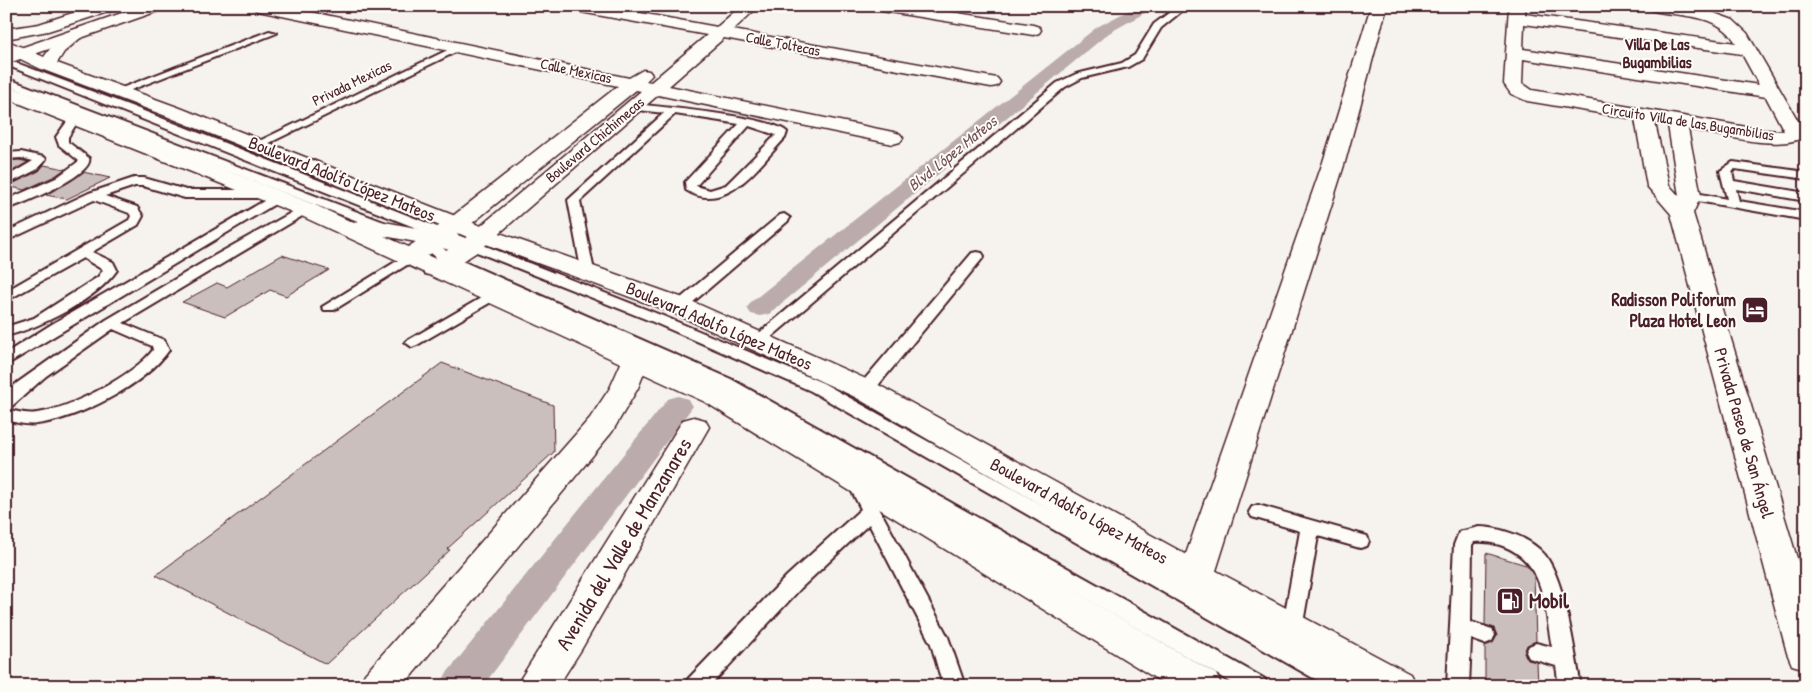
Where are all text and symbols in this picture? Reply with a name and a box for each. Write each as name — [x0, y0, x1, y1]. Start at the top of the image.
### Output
street label: Calle Toltecas — [744, 26, 822, 61]
district label: Villa De Las Bugambilias — [1622, 33, 1692, 74]
street label: Calle Mexicas — [538, 53, 614, 88]
street label: Privada Mexicas — [309, 54, 395, 111]
street label: Boulevard Chichimecas — [541, 92, 649, 187]
street label: Circuito Villa de las Bugambilias — [1600, 98, 1776, 146]
water label: Blvd. López Mateos — [903, 109, 1003, 196]
street label: Boulevard Adolfo López Mateos — [245, 130, 439, 228]
street label: Boulevard Adolfo López Mateos — [622, 275, 816, 376]
place label: Radisson Poliforum Plaza Hotel Leon — [1612, 287, 1736, 333]
hotel icon: Radisson Poliforum Plaza Hotel Leon — [1740, 295, 1770, 325]
street label: Privada Paseo de San Ángel — [1708, 345, 1781, 521]
street label: Avenida del Valle de Manzanares — [549, 432, 699, 655]
street label: Boulevard Adolfo López Mateos — [986, 451, 1173, 570]
fuel station icon: Mobil — [1495, 586, 1525, 616]
place label: Mobil — [1529, 586, 1569, 615]

